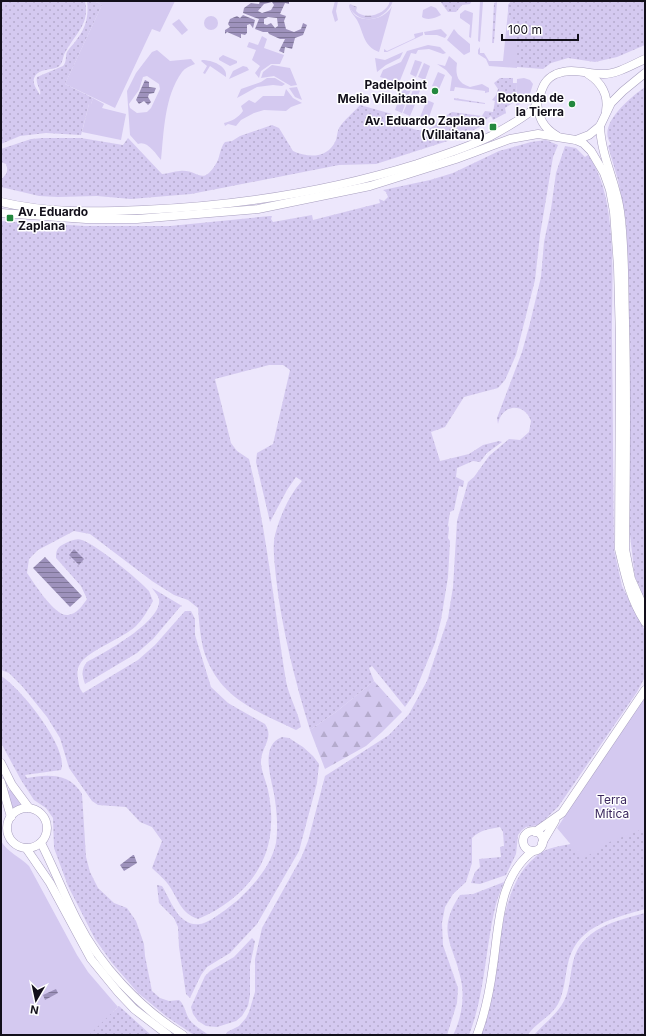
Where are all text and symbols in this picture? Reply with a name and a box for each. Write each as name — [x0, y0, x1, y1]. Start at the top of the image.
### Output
scale bar — [502, 16, 578, 42]
text: 100 m — [508, 22, 542, 37]
place label: Padelpoint Melia Villaitana — [338, 77, 428, 106]
marker: Padelpoint Melia Villaitana — [430, 86, 440, 96]
place label: Rotonda de la Tierra — [498, 90, 564, 119]
marker: Rotonda de la Tierra — [567, 99, 577, 109]
place label: Av. Eduardo Zaplana (Villaitana) — [365, 113, 485, 142]
marker: Av. Eduardo Zaplana (Villaitana) — [488, 122, 498, 132]
place label: Av. Eduardo Zaplana — [18, 204, 88, 233]
marker: Av. Eduardo Zaplana — [5, 213, 15, 223]
park label: Terra Mítica — [595, 792, 629, 821]
north arrow — [16, 980, 56, 1020]
text: N — [29, 1002, 40, 1017]

